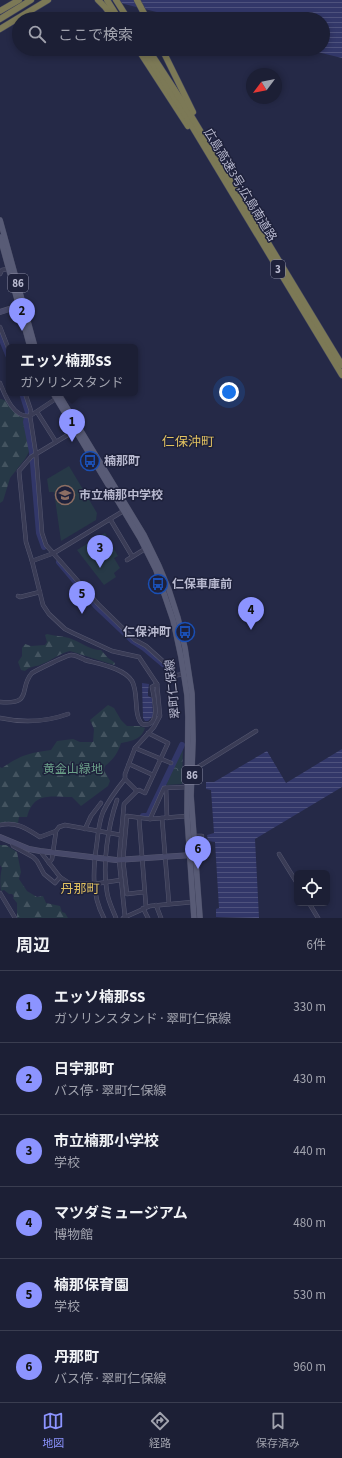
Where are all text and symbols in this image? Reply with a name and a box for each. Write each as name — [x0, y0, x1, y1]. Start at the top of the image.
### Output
search box — [12, 12, 330, 56]
icon: search — [26, 23, 48, 45]
text: ここで検索 — [58, 25, 133, 46]
north arrow — [246, 68, 282, 104]
street label: 広島高速3号;広島南道路 — [200, 125, 280, 245]
road number: 3 — [271, 260, 285, 278]
road number: 86 — [8, 274, 28, 292]
pin: 2 — [9, 298, 35, 331]
popup — [6, 344, 138, 396]
text: エッソ楠那SS — [20, 351, 112, 372]
text: ガソリンスタンド — [20, 374, 124, 392]
your location — [219, 382, 239, 402]
pin: 1 — [59, 409, 85, 442]
district label: 仁保沖町 — [162, 433, 214, 451]
bus stop icon: 楠那町 — [79, 450, 101, 472]
place label: 楠那町 — [104, 453, 140, 470]
school or university icon: 市立楠那中学校 — [54, 484, 76, 506]
place label: 市立楠那中学校 — [79, 487, 163, 504]
pin: 3 — [87, 535, 113, 568]
bus stop icon: 仁保車庫前 — [147, 573, 169, 595]
place label: 仁保車庫前 — [172, 576, 232, 593]
pin: 5 — [69, 581, 95, 614]
pin: 4 — [238, 597, 264, 630]
bus stop icon: 仁保沖町 — [174, 621, 196, 643]
place label: 仁保沖町 — [123, 624, 171, 641]
street label: 翠町仁保線 — [161, 658, 185, 720]
park label: 黄金山緑地 — [43, 761, 103, 778]
road number: 86 — [182, 766, 202, 784]
pin: 6 — [185, 836, 211, 869]
map controls — [294, 870, 330, 906]
button: locate — [294, 870, 330, 906]
district label: 丹那町 — [60, 880, 100, 898]
text: 周辺 — [16, 934, 50, 958]
text: 6件 — [307, 936, 326, 954]
text: エッソ楠那SS — [54, 987, 145, 1008]
text: 1 — [26, 998, 32, 1016]
text: 330 m — [293, 998, 326, 1016]
text: ガソリンスタンド · 翠町仁保線 — [54, 1010, 231, 1028]
text: 日宇那町 — [54, 1059, 114, 1080]
text: 2 — [26, 1070, 32, 1088]
text: 430 m — [293, 1070, 326, 1088]
text: バス停 · 翠町仁保線 — [54, 1082, 166, 1100]
text: 市立楠那小学校 — [54, 1131, 159, 1152]
text: 3 — [26, 1142, 32, 1160]
text: 440 m — [293, 1142, 326, 1160]
text: 学校 — [54, 1154, 80, 1172]
text: マツダミュージアム — [54, 1203, 188, 1224]
text: 4 — [26, 1214, 32, 1232]
text: 480 m — [293, 1214, 326, 1232]
text: 博物館 — [54, 1226, 93, 1244]
text: 楠那保育園 — [54, 1275, 129, 1296]
text: 5 — [26, 1286, 32, 1304]
text: 530 m — [293, 1286, 326, 1304]
text: 学校 — [54, 1298, 80, 1316]
text: 丹那町 — [54, 1347, 99, 1368]
text: 6 — [26, 1358, 32, 1376]
text: 960 m — [293, 1358, 326, 1376]
text: バス停 · 翠町仁保線 — [54, 1370, 166, 1388]
tab: 地図 — [42, 1410, 64, 1451]
tab: 経路 — [149, 1410, 171, 1451]
tab: 保存済み — [256, 1410, 300, 1451]

